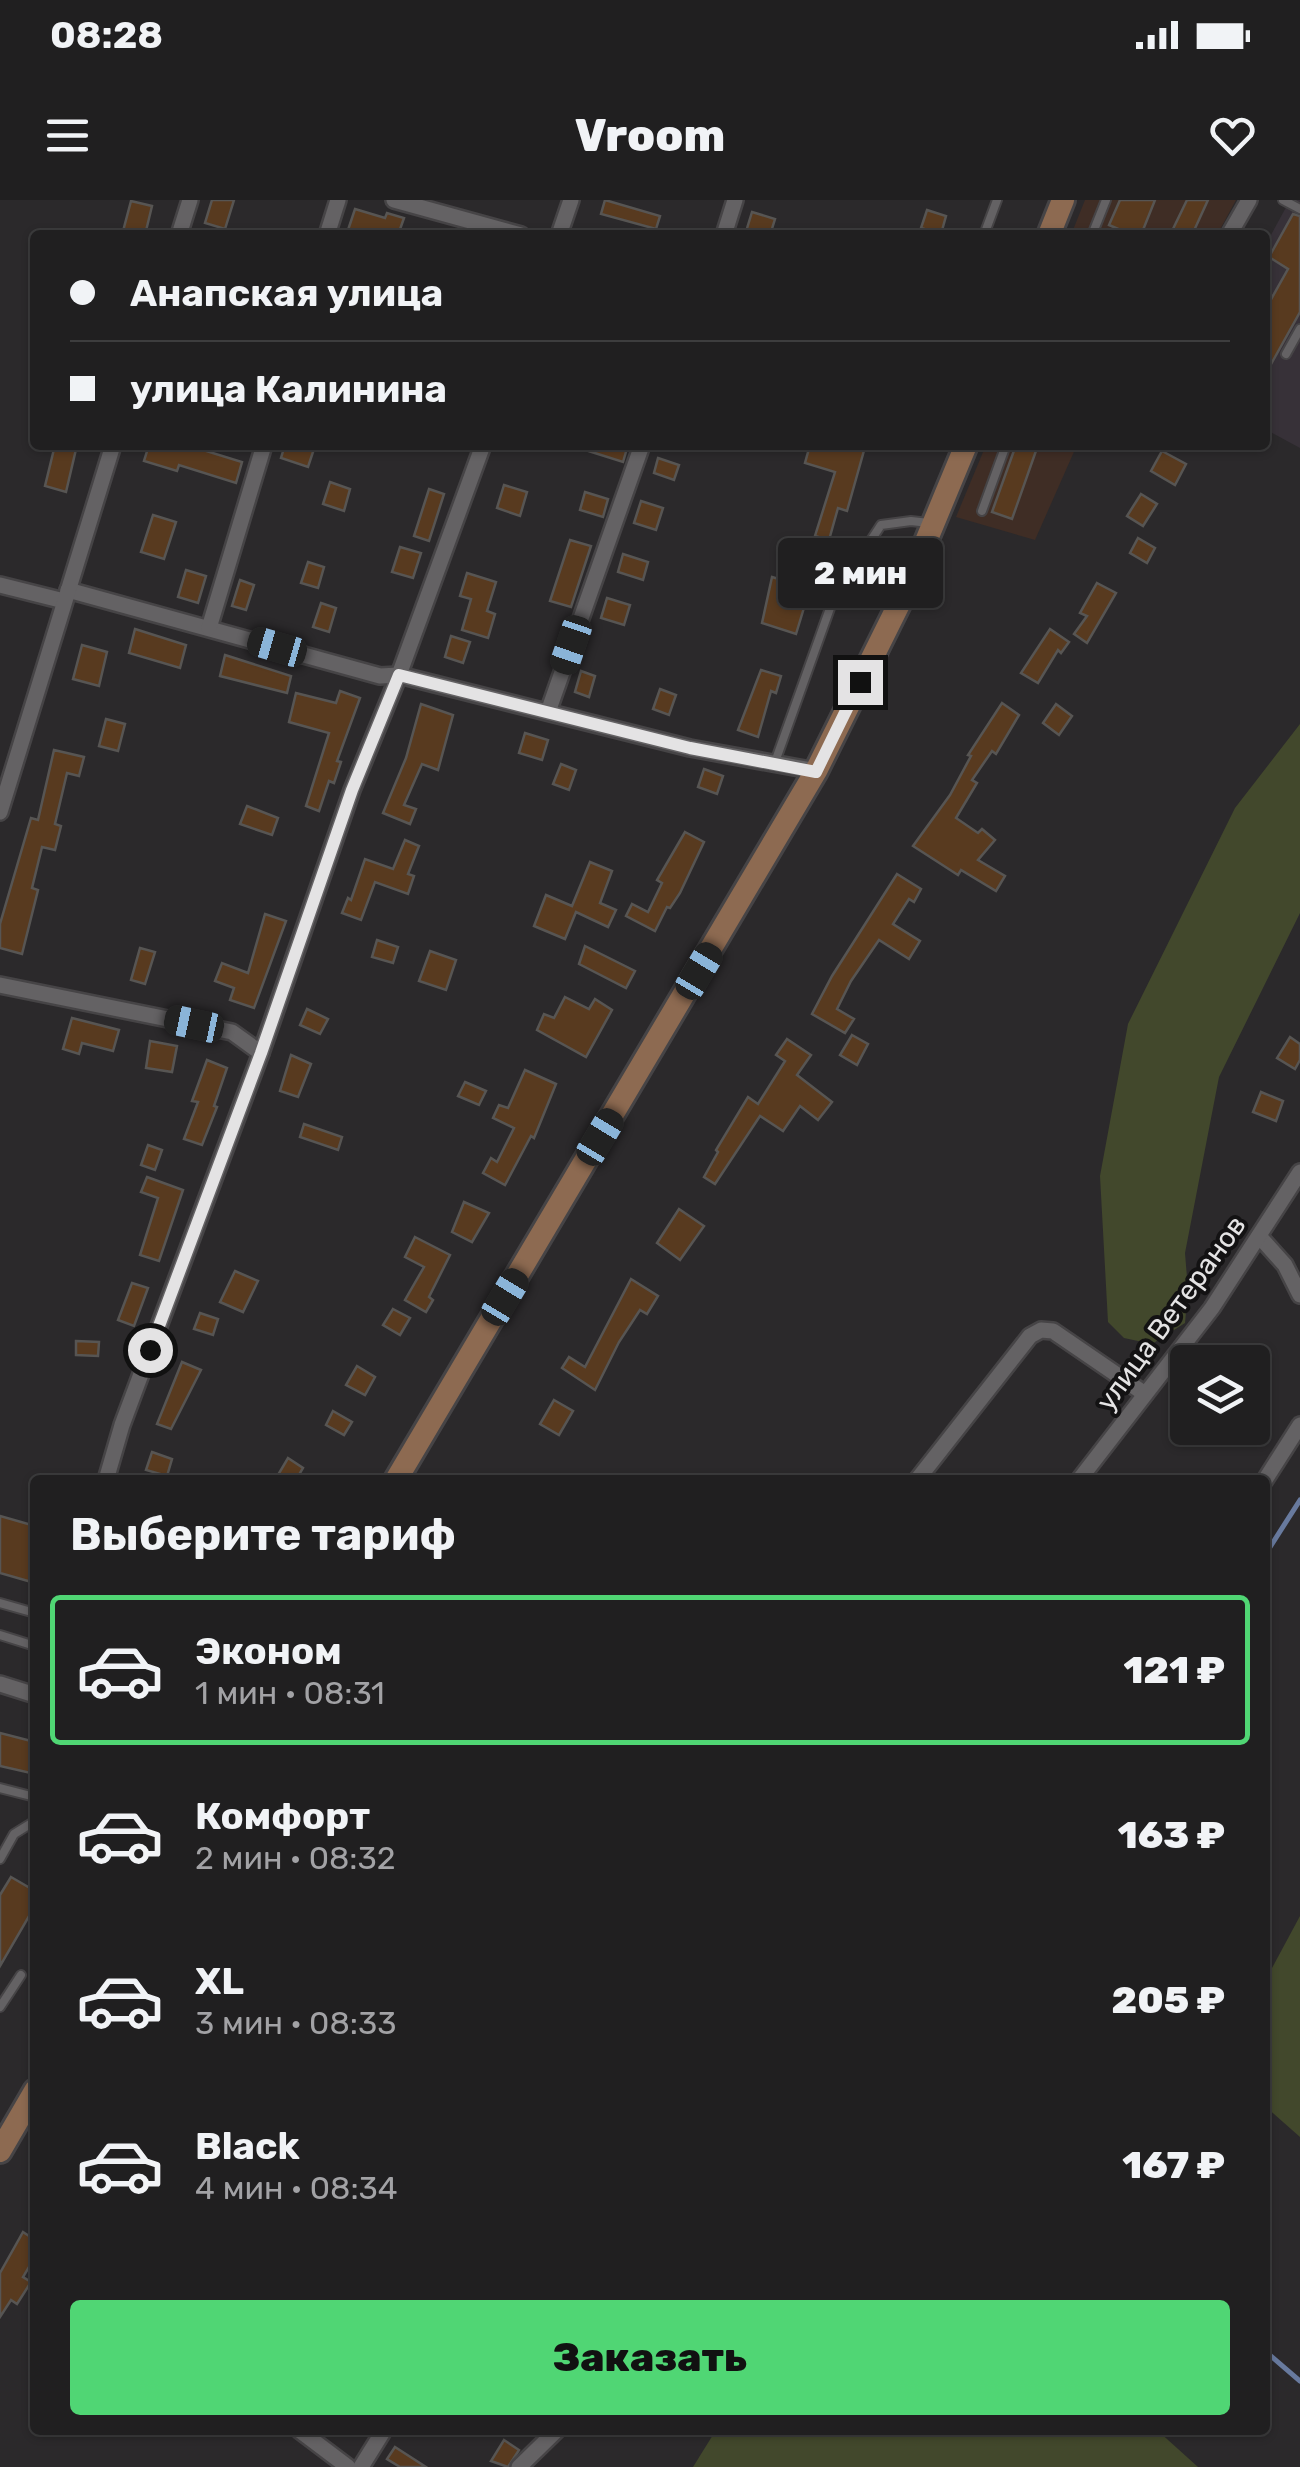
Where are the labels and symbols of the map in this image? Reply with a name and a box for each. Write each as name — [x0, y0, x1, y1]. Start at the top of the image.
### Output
callout: 2 мин — [778, 537, 942, 607]
car — [547, 612, 595, 678]
car — [244, 624, 310, 670]
route end — [838, 660, 883, 705]
car — [671, 938, 727, 1004]
car — [162, 1003, 226, 1045]
car — [572, 1104, 628, 1170]
street label: улица Ветеранов — [1089, 1209, 1253, 1417]
car — [477, 1264, 533, 1330]
route start — [128, 1328, 173, 1373]

